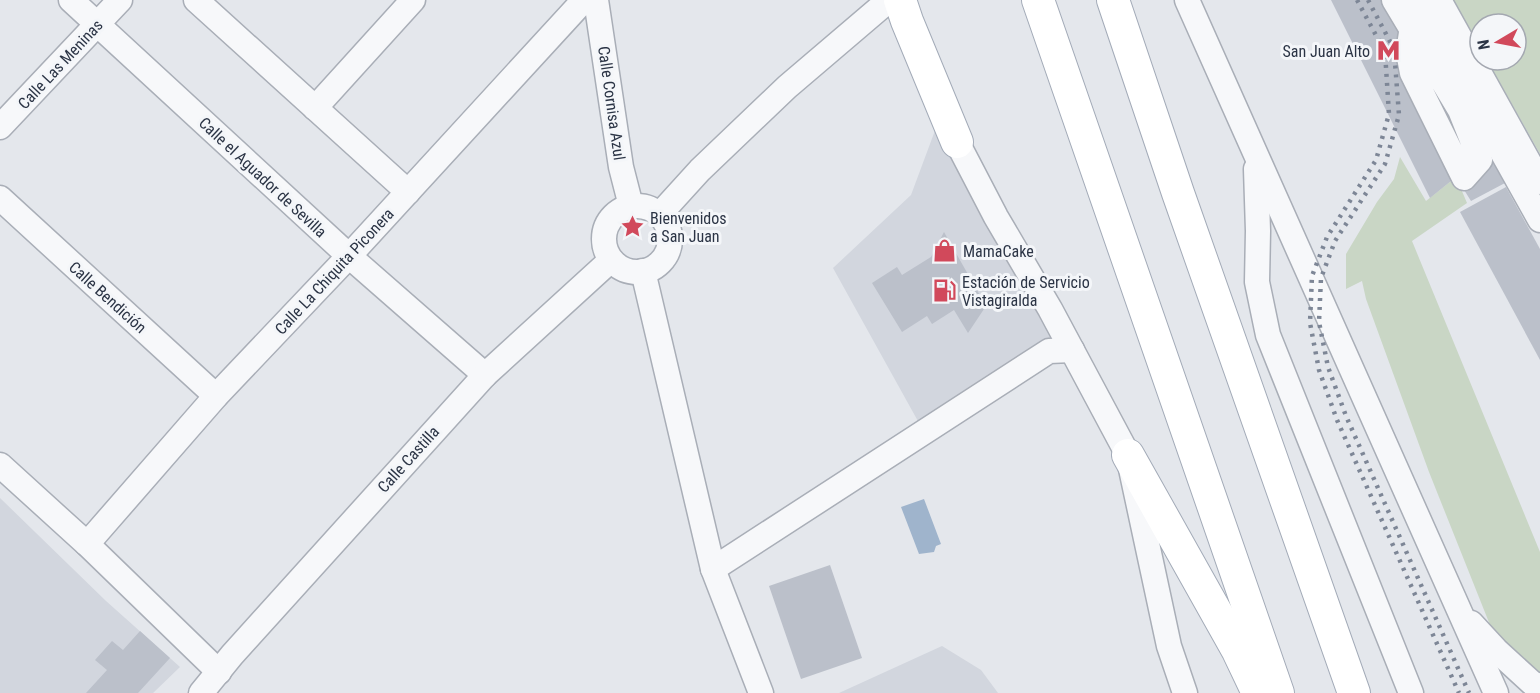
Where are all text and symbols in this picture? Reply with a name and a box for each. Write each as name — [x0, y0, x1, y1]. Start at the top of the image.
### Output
north arrow — [1468, 12, 1528, 72]
street label: Calle Las Meninas — [14, 16, 107, 113]
metro station icon: San Juan Alto — [1375, 38, 1401, 64]
text: N — [1474, 38, 1494, 51]
place label: San Juan Alto — [1283, 42, 1370, 61]
street label: Calle Cornisa Azul — [594, 45, 629, 161]
street label: Calle el Aguador de Sevilla — [195, 113, 330, 241]
street label: Calle La Chiquita Piconera — [271, 204, 398, 338]
place label: Bienvenidos a San Juan — [650, 209, 727, 246]
place icon: Bienvenidos a San Juan — [619, 214, 645, 240]
shop icon: MamaCake — [932, 238, 958, 264]
place label: MamaCake — [963, 242, 1034, 261]
street label: Calle Bendición — [65, 258, 150, 337]
place label: Estación de Servicio Vistagiralda — [962, 273, 1090, 310]
fuel station icon: Estación de Servicio Vistagiralda — [931, 278, 957, 304]
street label: Calle Castilla — [374, 422, 443, 496]

